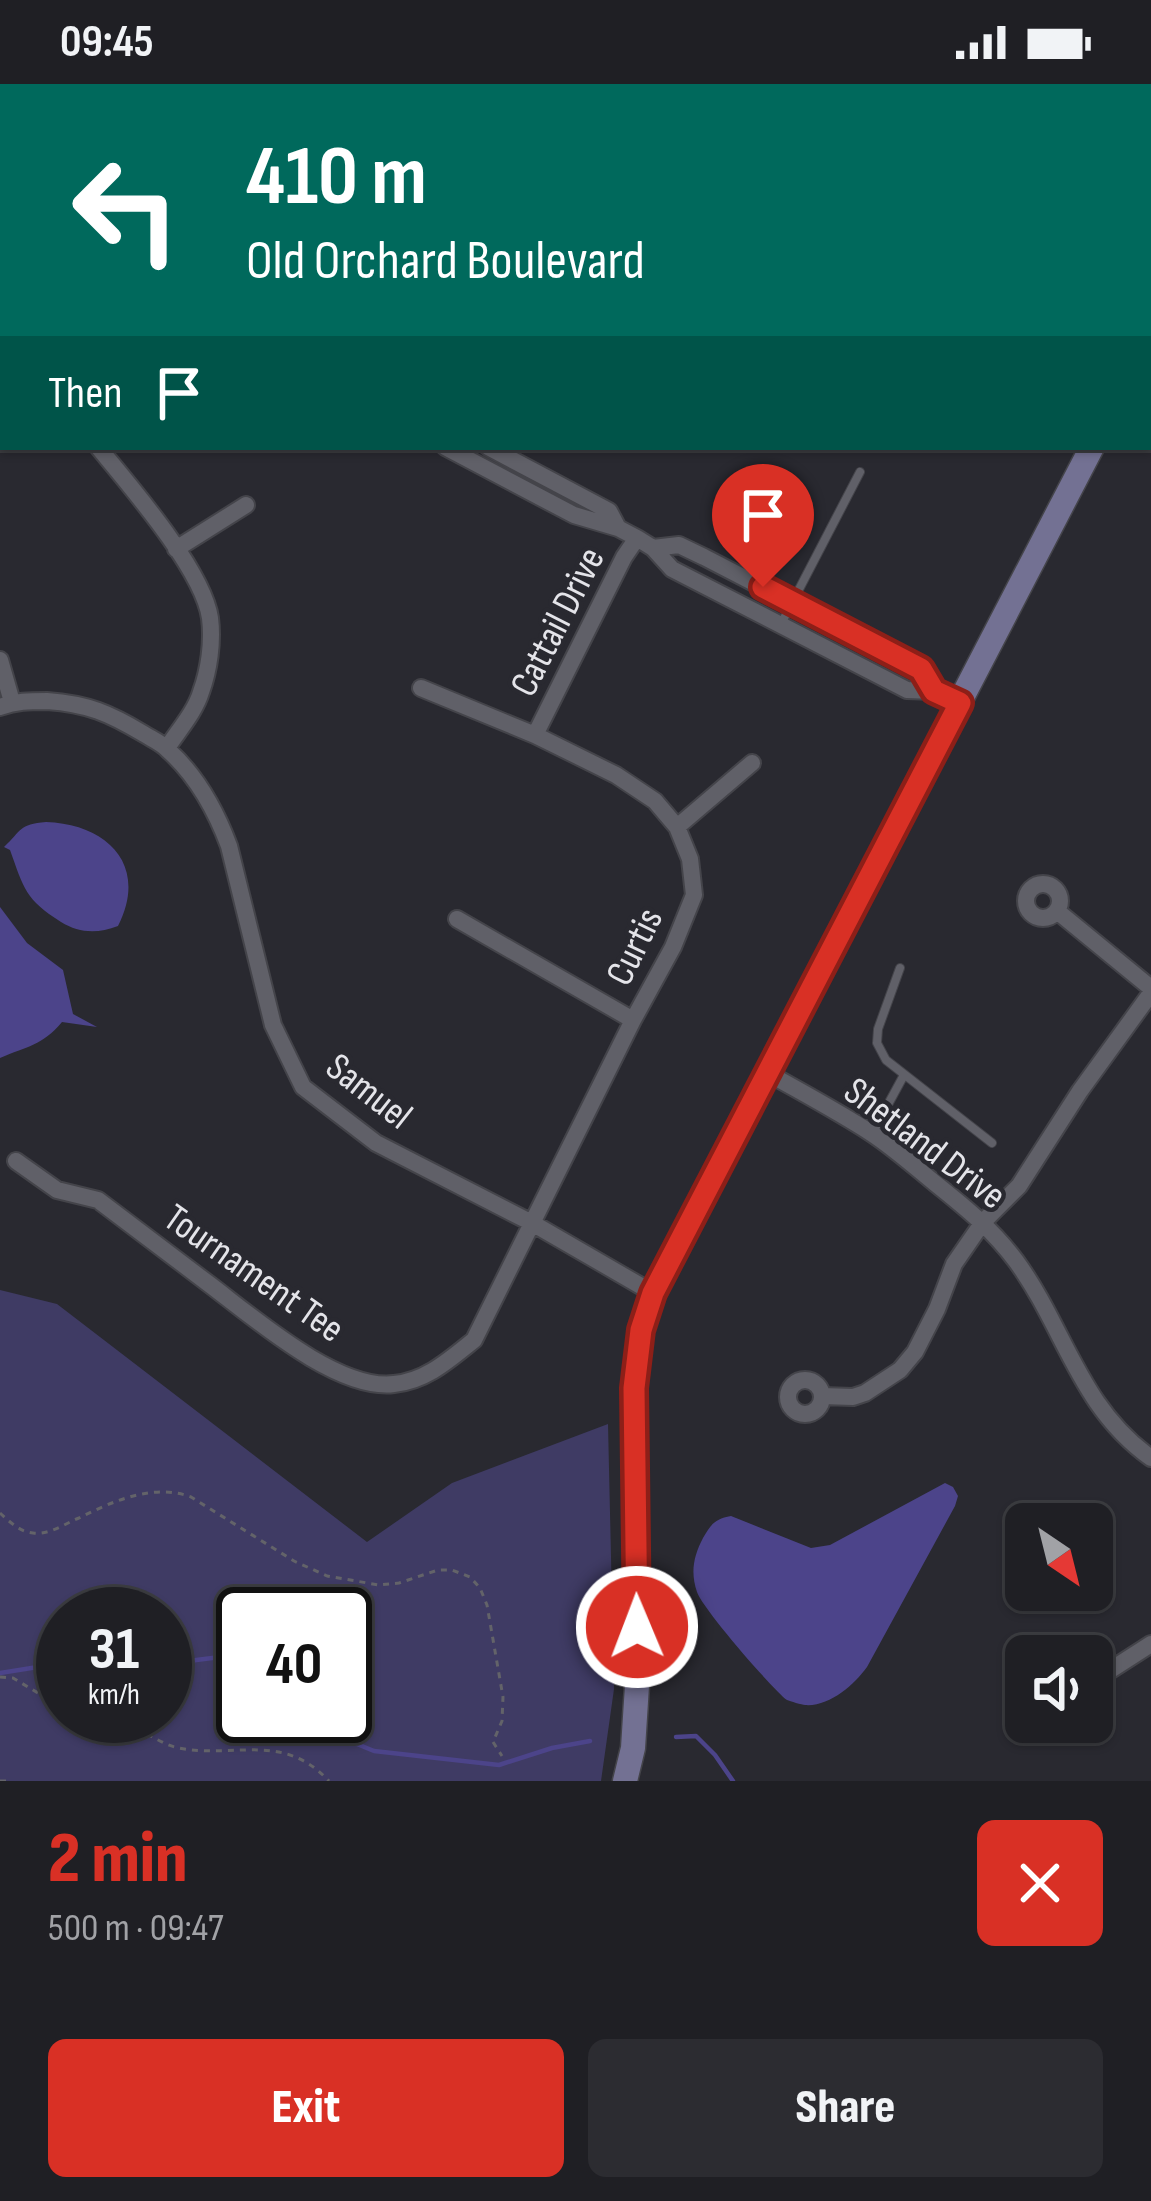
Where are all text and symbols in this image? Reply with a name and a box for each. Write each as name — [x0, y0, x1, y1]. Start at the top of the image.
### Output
text: 09:45 — [60, 15, 154, 70]
text: 410 m — [246, 127, 427, 228]
icon: left — [48, 132, 204, 288]
text: Old Orchard Boulevard — [246, 229, 645, 294]
icon: arrive — [146, 360, 212, 426]
text: Then — [48, 366, 122, 421]
pin — [712, 464, 814, 587]
icon: arrive — [730, 482, 796, 548]
street label: Cattail Drive — [501, 540, 616, 704]
street label: Curtis — [597, 901, 674, 993]
street label: Samuel — [316, 1044, 421, 1140]
street label: Shetland Drive — [834, 1068, 1015, 1220]
street label: Tournament Tee — [154, 1195, 353, 1353]
north arrow — [1005, 1503, 1113, 1611]
map controls — [1005, 1503, 1113, 1743]
position arrow — [574, 1564, 700, 1690]
speed limit sign: 40 — [216, 1587, 372, 1743]
text: 31 — [89, 1614, 139, 1686]
button: sound — [1005, 1635, 1113, 1743]
text: km/h — [88, 1677, 140, 1713]
text: 2 min — [48, 1816, 188, 1903]
button: close — [977, 1820, 1103, 1946]
text: 500 m · 09:47 — [48, 1905, 224, 1952]
button: Exit — [48, 2039, 564, 2177]
button: Share — [588, 2039, 1103, 2177]

